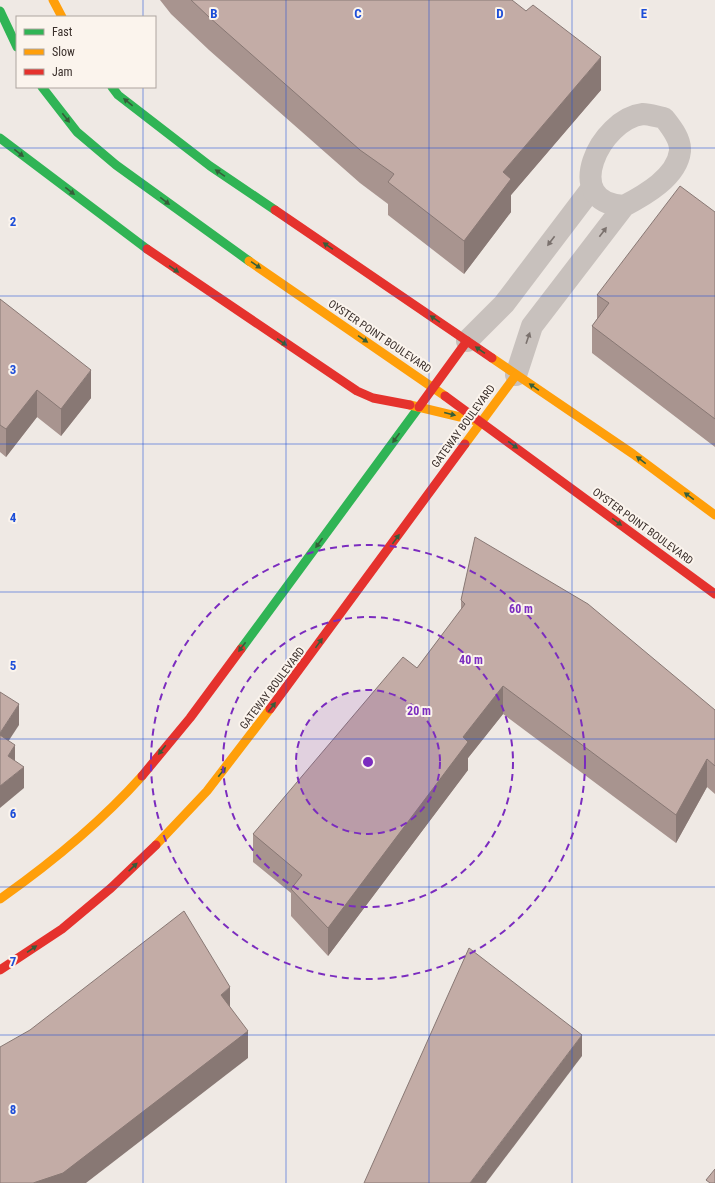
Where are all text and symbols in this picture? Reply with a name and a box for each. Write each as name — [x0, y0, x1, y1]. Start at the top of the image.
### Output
text: B — [210, 6, 218, 21]
text: C — [354, 6, 362, 21]
text: D — [496, 6, 504, 21]
text: E — [641, 6, 648, 21]
legend — [16, 16, 156, 88]
text: Fast — [52, 25, 73, 39]
text: Slow — [52, 45, 75, 59]
text: Jam — [52, 65, 73, 79]
one-way arrow — [122, 98, 133, 107]
one-way arrow — [62, 112, 70, 123]
one-way arrow — [14, 148, 25, 157]
one-way arrow — [215, 169, 226, 177]
one-way arrow — [64, 187, 75, 196]
one-way arrow — [160, 197, 170, 205]
text: 2 — [10, 214, 17, 229]
one-way arrow — [599, 227, 608, 238]
one-way arrow — [547, 236, 555, 247]
one-way arrow — [323, 242, 333, 250]
one-way arrow — [250, 261, 261, 269]
one-way arrow — [169, 265, 179, 273]
street label: OYSTER POINT BOULEVARD — [326, 297, 434, 376]
one-way arrow — [430, 315, 440, 323]
one-way arrow — [526, 331, 532, 343]
one-way arrow — [358, 335, 368, 343]
one-way arrow — [276, 338, 288, 345]
one-way arrow — [475, 346, 485, 354]
text: 3 — [10, 362, 16, 377]
street label: GATEWAY BOULEVARD — [429, 382, 498, 470]
one-way arrow — [529, 383, 539, 391]
one-way arrow — [444, 412, 456, 418]
one-way arrow — [392, 433, 400, 444]
one-way arrow — [507, 441, 518, 449]
one-way arrow — [636, 456, 647, 465]
street label: OYSTER POINT BOULEVARD — [590, 486, 696, 567]
one-way arrow — [684, 492, 694, 500]
text: 4 — [10, 510, 17, 525]
one-way arrow — [612, 518, 623, 526]
one-way arrow — [392, 533, 401, 544]
one-way arrow — [316, 538, 324, 548]
text: 60 m — [509, 602, 533, 616]
one-way arrow — [315, 638, 324, 649]
one-way arrow — [238, 642, 246, 653]
street label: GATEWAY BOULEVARD — [237, 645, 307, 732]
text: 40 m — [459, 653, 483, 667]
text: 5 — [10, 658, 17, 673]
one-way arrow — [268, 702, 276, 713]
text: 20 m — [407, 704, 431, 718]
one-way arrow — [158, 745, 167, 756]
centre of rings — [361, 755, 375, 769]
one-way arrow — [218, 767, 226, 778]
text: 6 — [10, 806, 17, 821]
one-way arrow — [128, 862, 138, 872]
one-way arrow — [27, 945, 38, 953]
text: 7 — [10, 954, 17, 969]
text: 8 — [10, 1102, 16, 1117]

